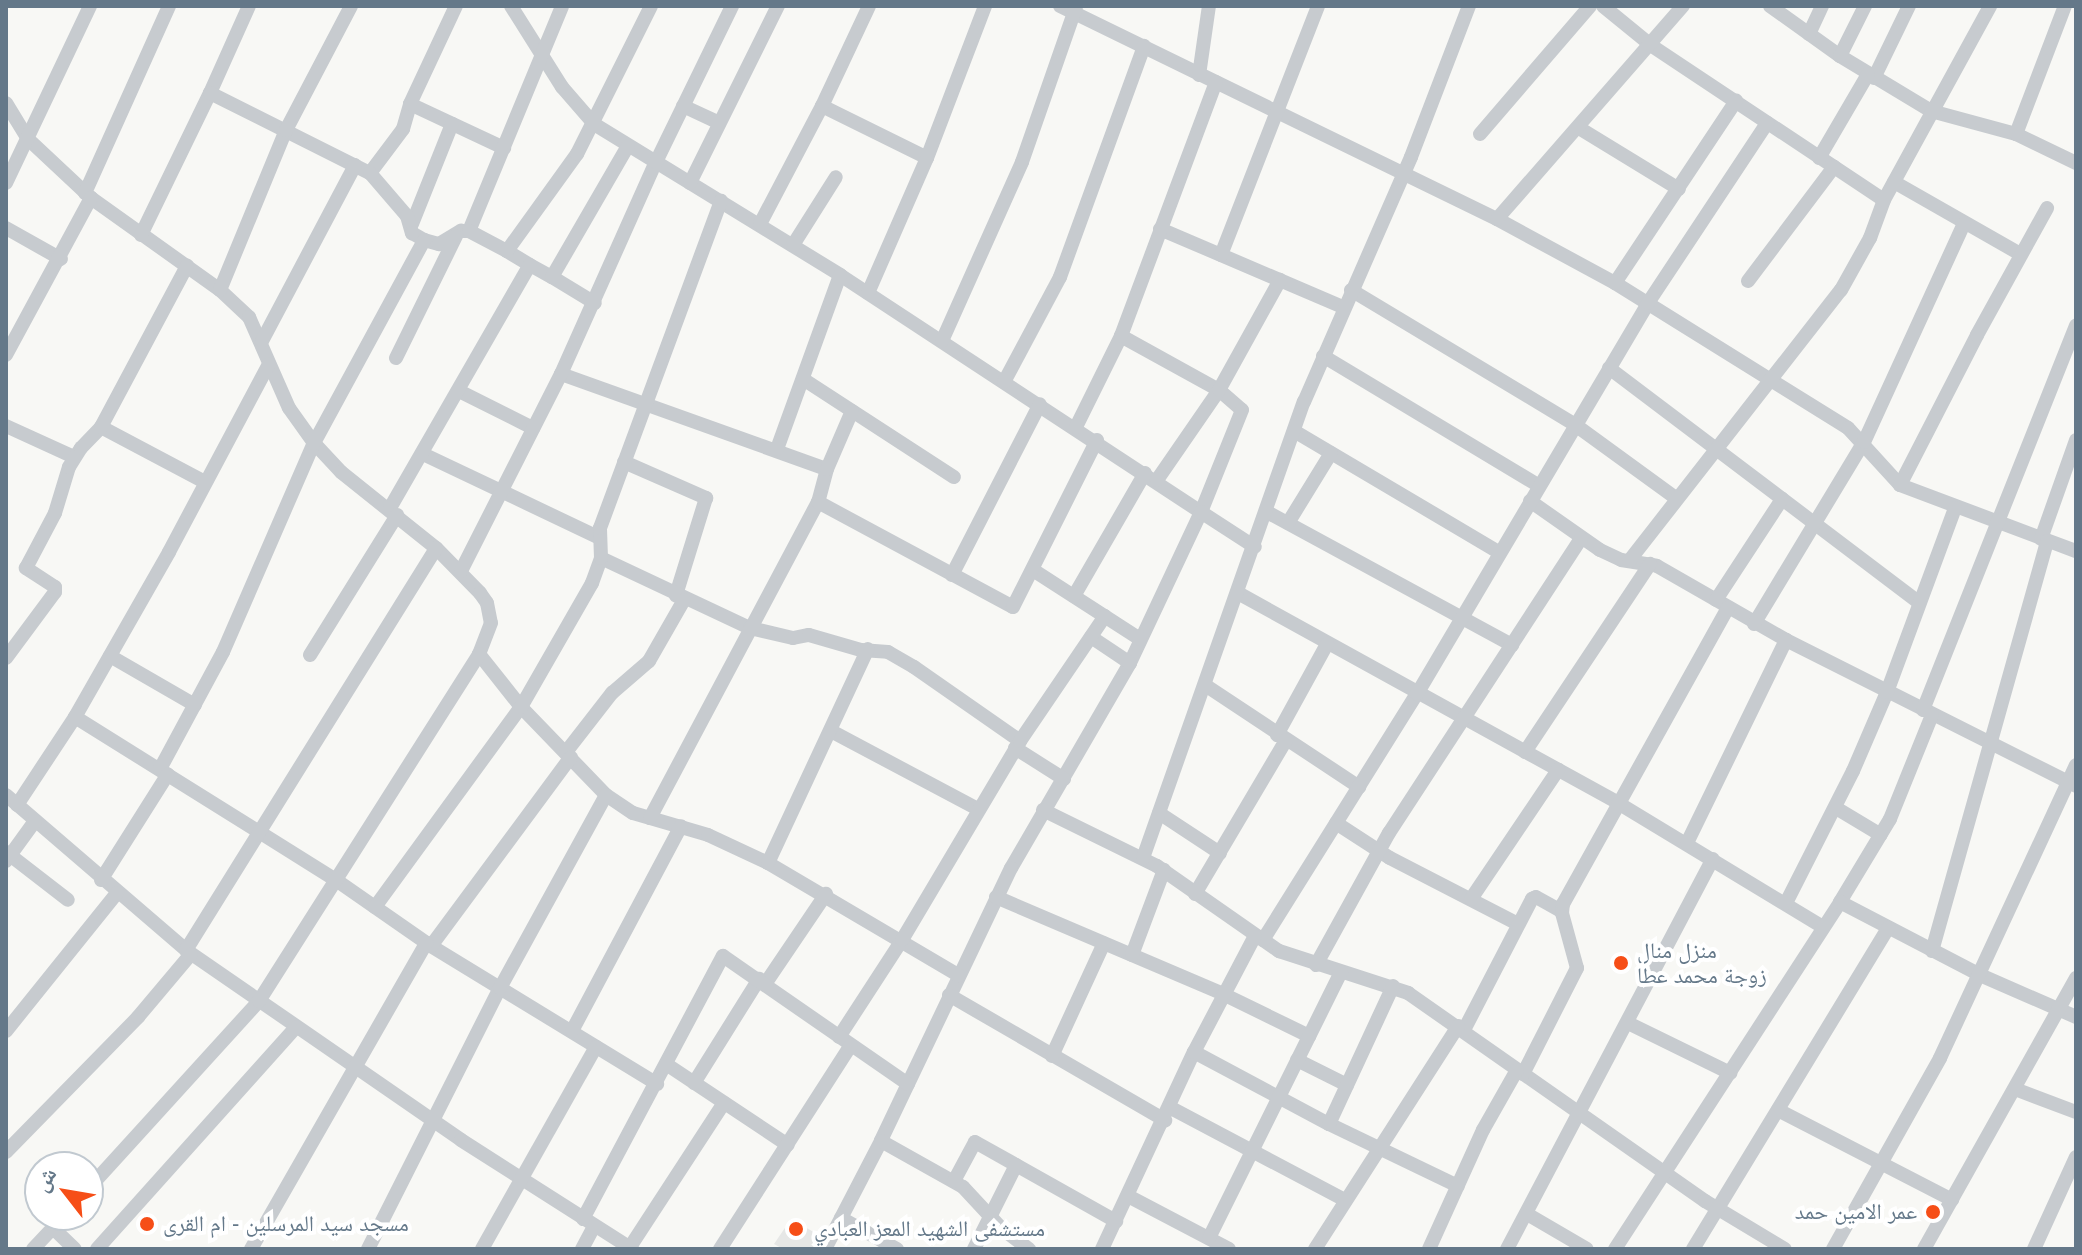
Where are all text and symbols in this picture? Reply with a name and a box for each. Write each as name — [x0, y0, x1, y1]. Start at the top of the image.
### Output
place label: منزل منال زوجة محمد عطا — [1637, 937, 1767, 988]
marker: منزل منال زوجة محمد عطا — [1612, 954, 1630, 972]
north arrow — [24, 1151, 104, 1231]
text: ش — [28, 1163, 61, 1196]
place label: عمر الامين حمد — [1795, 1199, 1917, 1225]
marker: عمر الامين حمد — [1924, 1203, 1942, 1221]
place label: مسجد سيد المرسلين - ام القرى — [163, 1211, 409, 1237]
marker: مسجد سيد المرسلين - ام القرى — [138, 1215, 156, 1233]
place label: مستشفى الشهيد المعز العبادي — [814, 1216, 1045, 1242]
marker: مستشفى الشهيد المعز العبادي — [785, 1218, 807, 1240]

